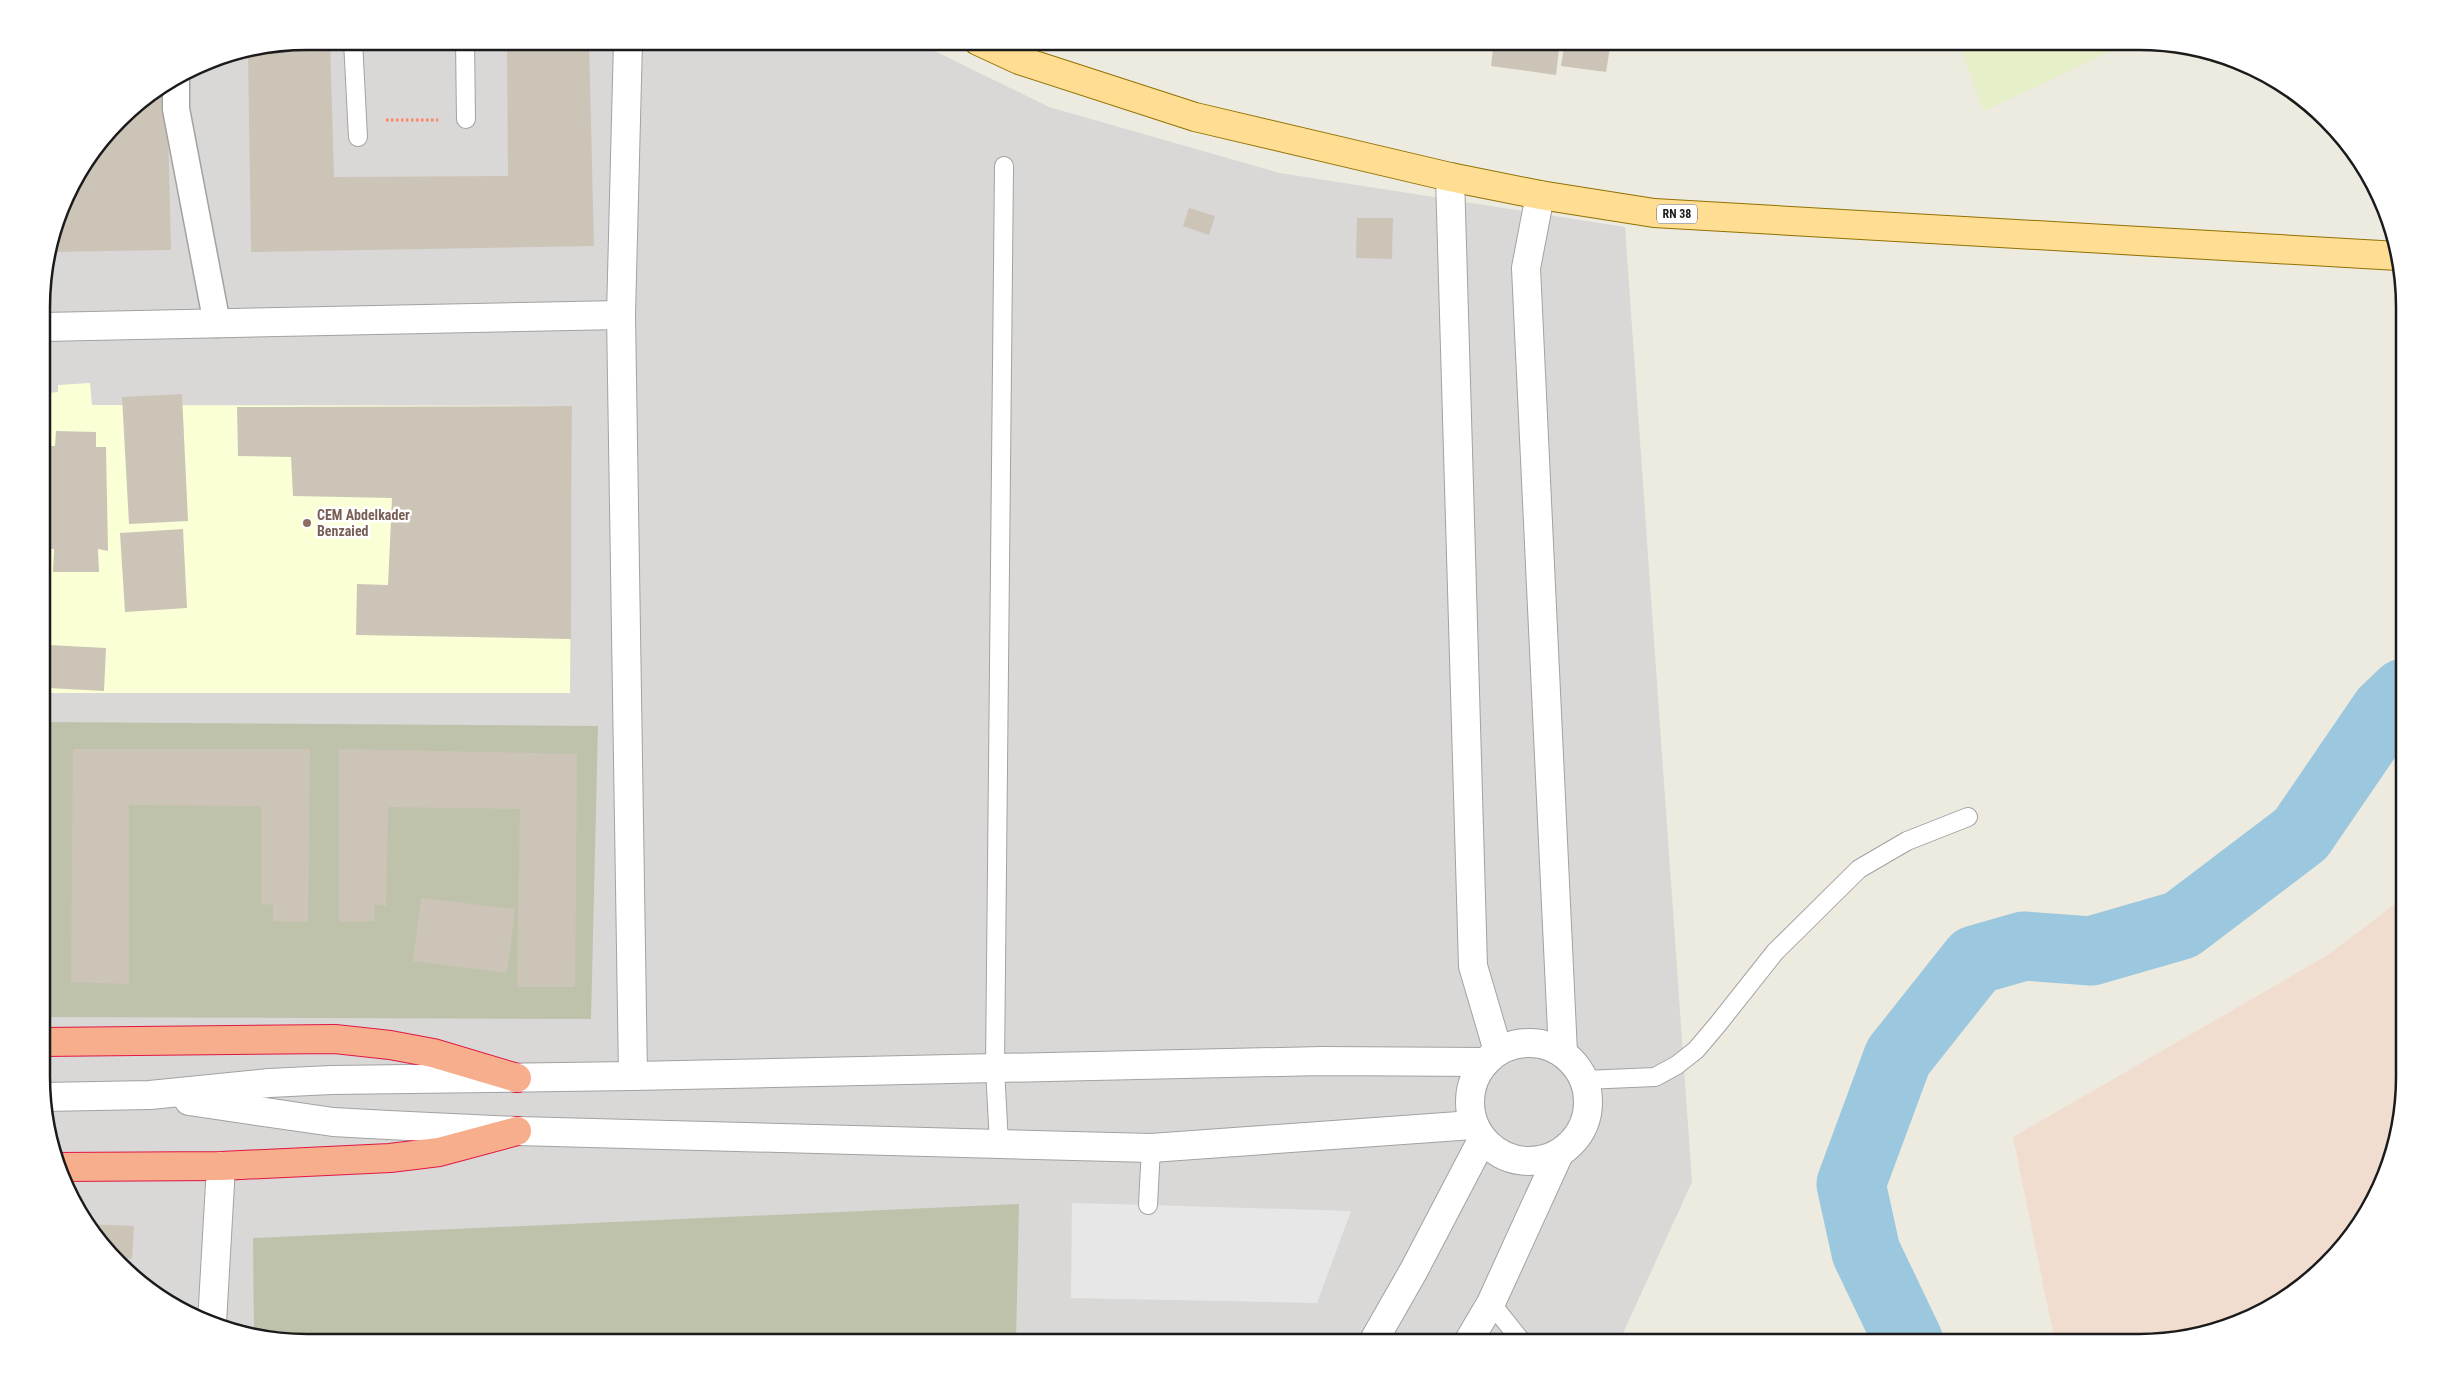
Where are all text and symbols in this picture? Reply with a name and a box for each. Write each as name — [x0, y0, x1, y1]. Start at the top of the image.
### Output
road number: RN 38 — [1657, 204, 1697, 223]
place label: CEM Abdelkader Benzaied — [317, 507, 410, 539]
marker: CEM Abdelkader Benzaied — [301, 517, 313, 529]

